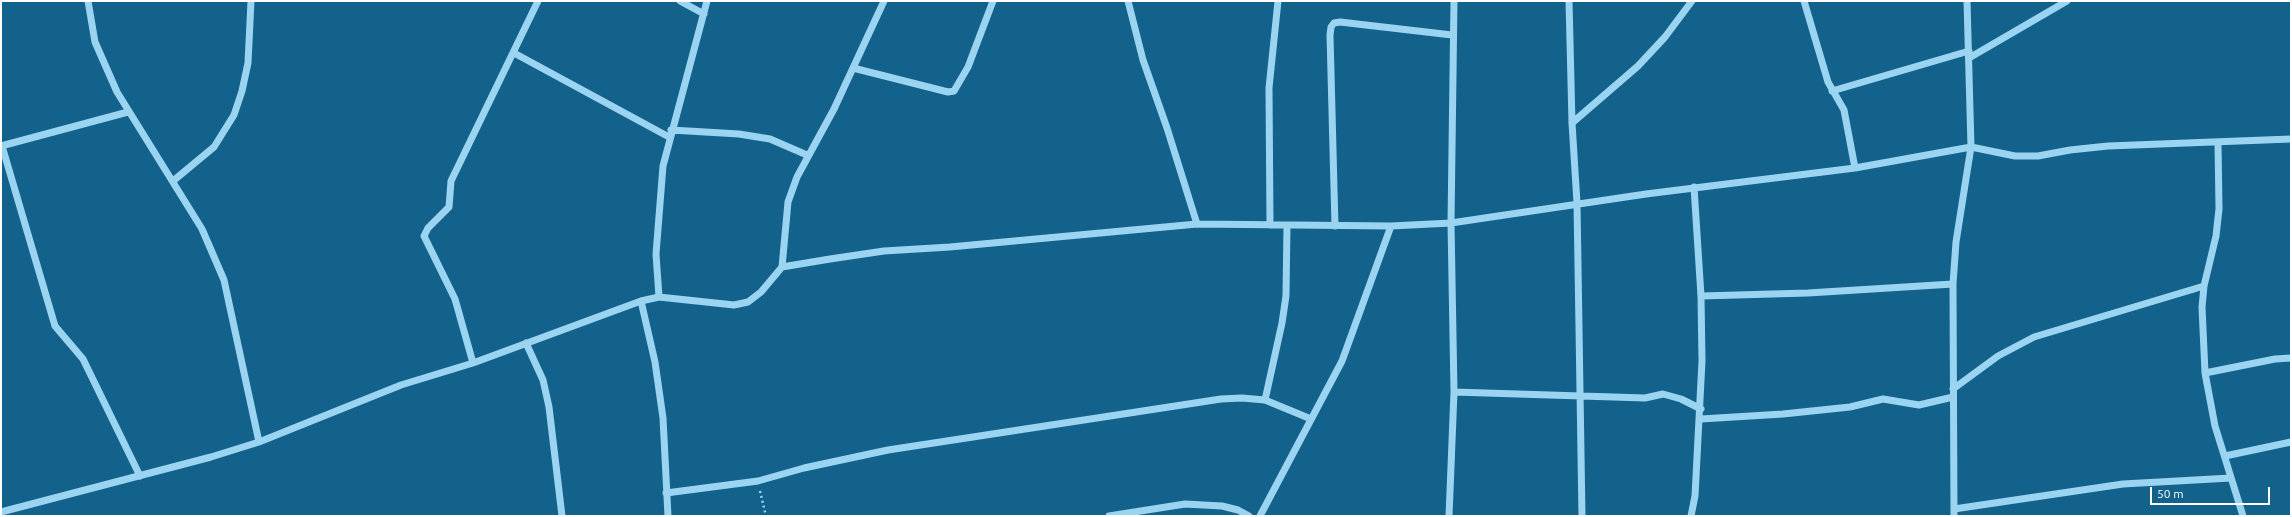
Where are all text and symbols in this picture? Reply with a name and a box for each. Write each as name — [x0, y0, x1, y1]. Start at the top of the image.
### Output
scale bar — [2152, 479, 2272, 505]
text: 50 m — [2157, 487, 2184, 500]

